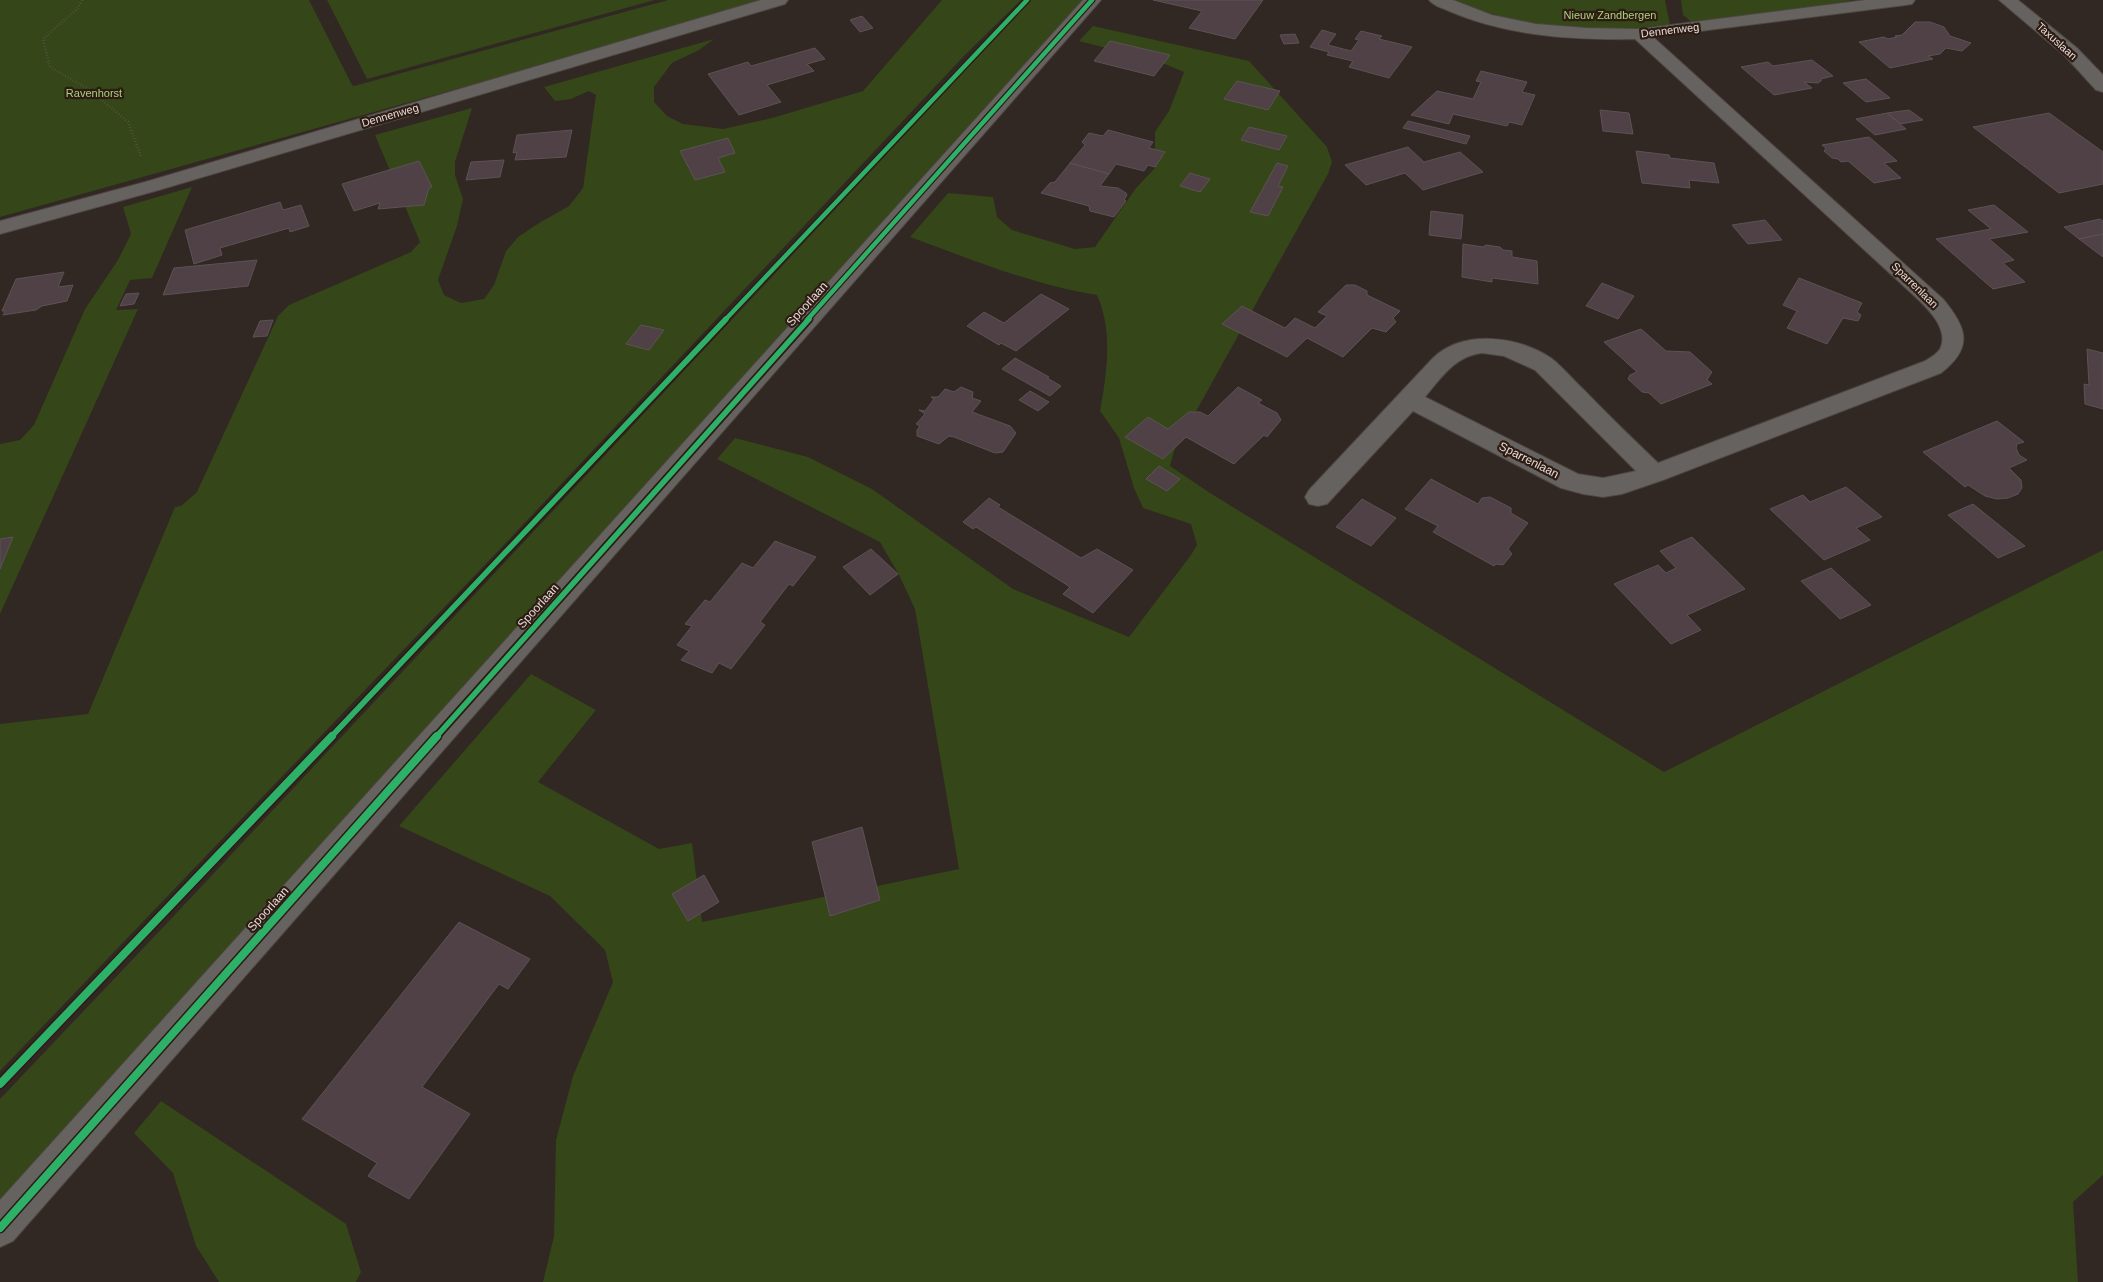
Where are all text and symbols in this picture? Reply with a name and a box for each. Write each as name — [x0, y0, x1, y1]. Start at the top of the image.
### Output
park label: Nieuw Zandbergen — [1564, 9, 1656, 21]
street label: Dennenweg — [1640, 20, 1700, 40]
street label: Taxuslaan — [2035, 20, 2079, 62]
park label: Ravenhorst — [66, 87, 122, 99]
street label: Dennenweg — [360, 101, 420, 129]
street label: Sparrenlaan — [1889, 260, 1941, 310]
street label: Spoorlaan — [783, 279, 831, 329]
street label: Sparrenlaan — [1497, 439, 1561, 481]
street label: Spoorlaan — [514, 581, 562, 631]
street label: Spoorlaan — [244, 884, 292, 934]

